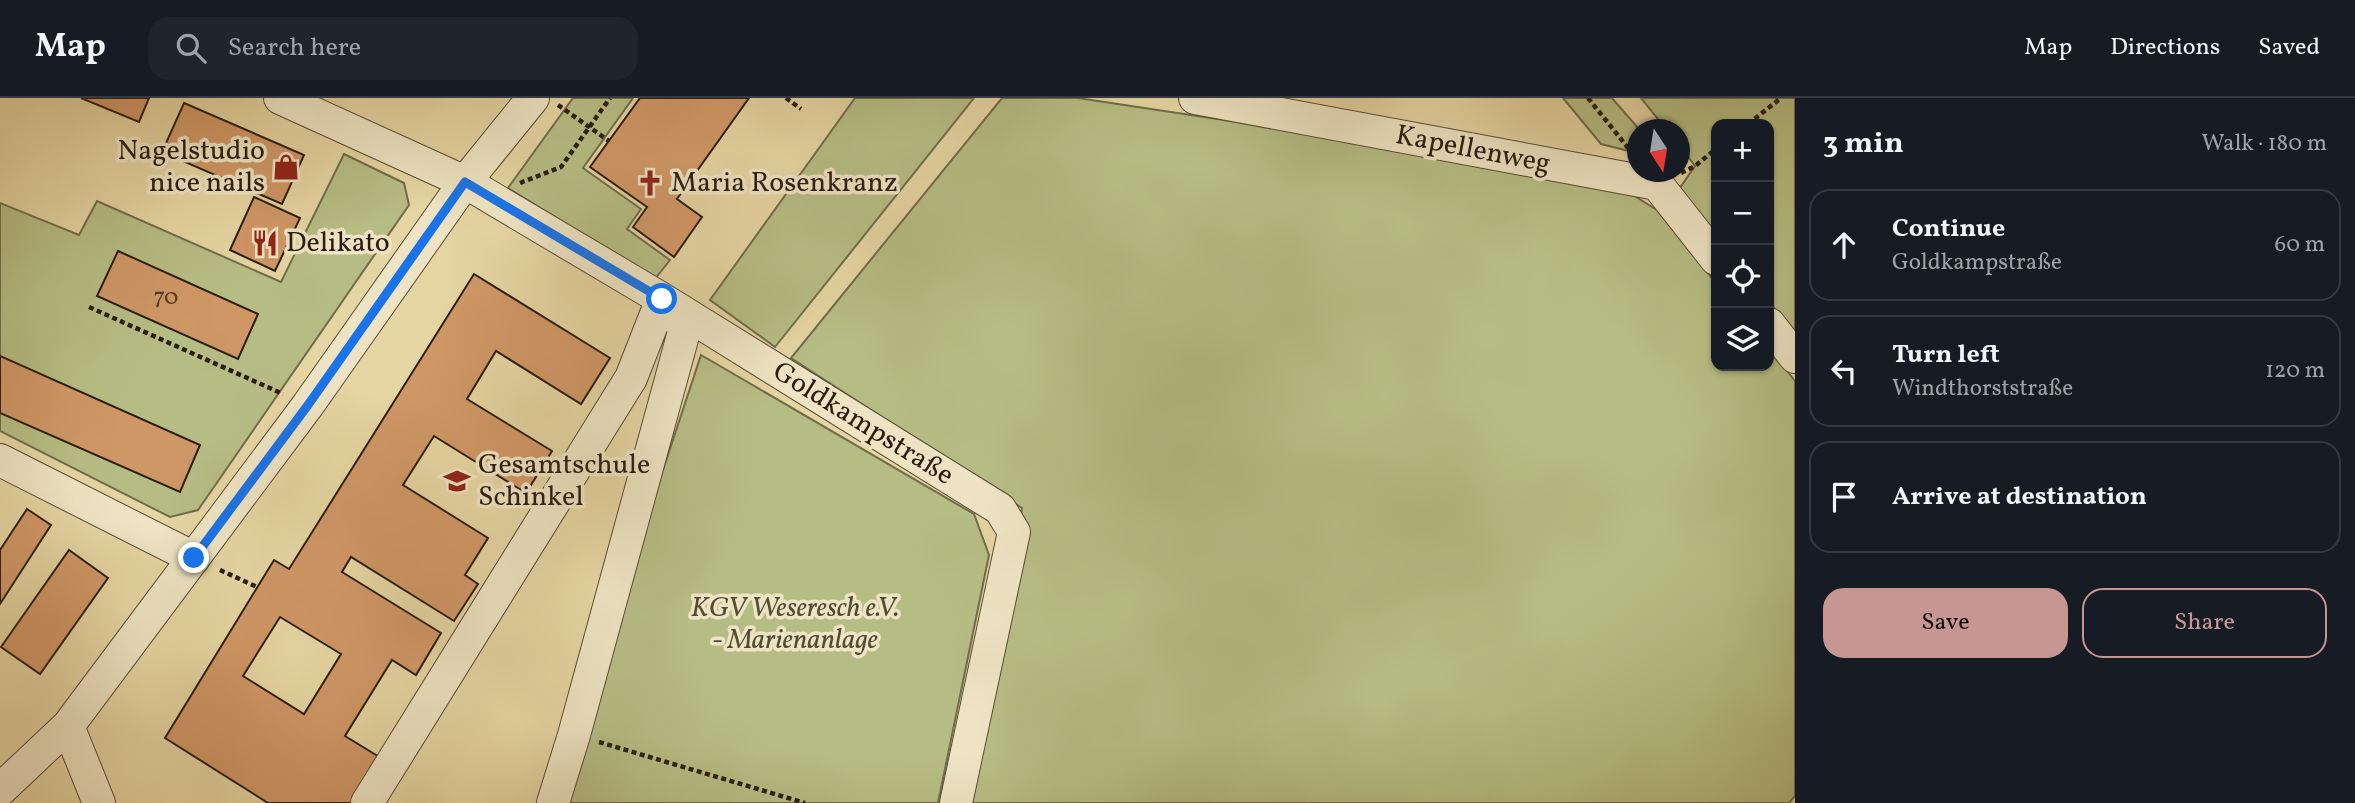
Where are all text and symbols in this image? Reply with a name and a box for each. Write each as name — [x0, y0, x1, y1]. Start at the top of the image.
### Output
search box — [148, 17, 638, 80]
text: Map — [35, 25, 106, 71]
icon: search — [172, 29, 210, 67]
text: Search here — [228, 30, 361, 66]
text: Map — [2024, 31, 2072, 65]
text: Directions — [2110, 31, 2220, 65]
text: Saved — [2258, 31, 2320, 65]
street label: Kapellenweg — [1392, 116, 1554, 184]
north arrow — [1627, 119, 1690, 182]
map controls — [1711, 119, 1774, 371]
button: + — [1711, 119, 1774, 182]
text: 3 min — [1823, 123, 1904, 165]
text: Walk · 180 m — [2202, 128, 2327, 160]
place label: Nagelstudio nice nails — [118, 132, 265, 203]
shop icon: Nagelstudio nice nails — [271, 152, 301, 182]
place label: Maria Rosenkranz — [671, 164, 898, 203]
church icon: Maria Rosenkranz — [635, 168, 665, 198]
button: − — [1711, 182, 1774, 245]
text: Continue — [1892, 211, 2005, 247]
place label: Delikato — [286, 224, 390, 263]
icon: ahead — [1825, 226, 1863, 264]
restaurant icon: Delikato — [250, 228, 280, 258]
text: 60 m — [2275, 229, 2325, 261]
button: locate — [1711, 245, 1774, 308]
text: Goldkampstraße — [1892, 247, 2062, 279]
house number: 70 — [153, 281, 179, 315]
route start — [646, 283, 677, 314]
button: layers — [1711, 308, 1774, 371]
text: Turn left — [1892, 337, 2000, 373]
icon: left — [1825, 352, 1863, 390]
street label: Goldkampstraße — [765, 353, 961, 495]
text: 120 m — [2265, 355, 2325, 387]
text: Windthorststraße — [1892, 373, 2073, 405]
place label: Gesamtschule Schinkel — [478, 446, 650, 517]
school or university icon: Gesamtschule Schinkel — [442, 466, 472, 496]
icon: arrive — [1825, 478, 1863, 516]
text: Arrive at destination — [1892, 479, 2147, 515]
route end — [178, 542, 209, 573]
button: Save — [1823, 588, 2068, 658]
button: Share — [2082, 588, 2327, 658]
park label: KGV Weseresch e.V. - Marienanlage — [691, 589, 899, 660]

